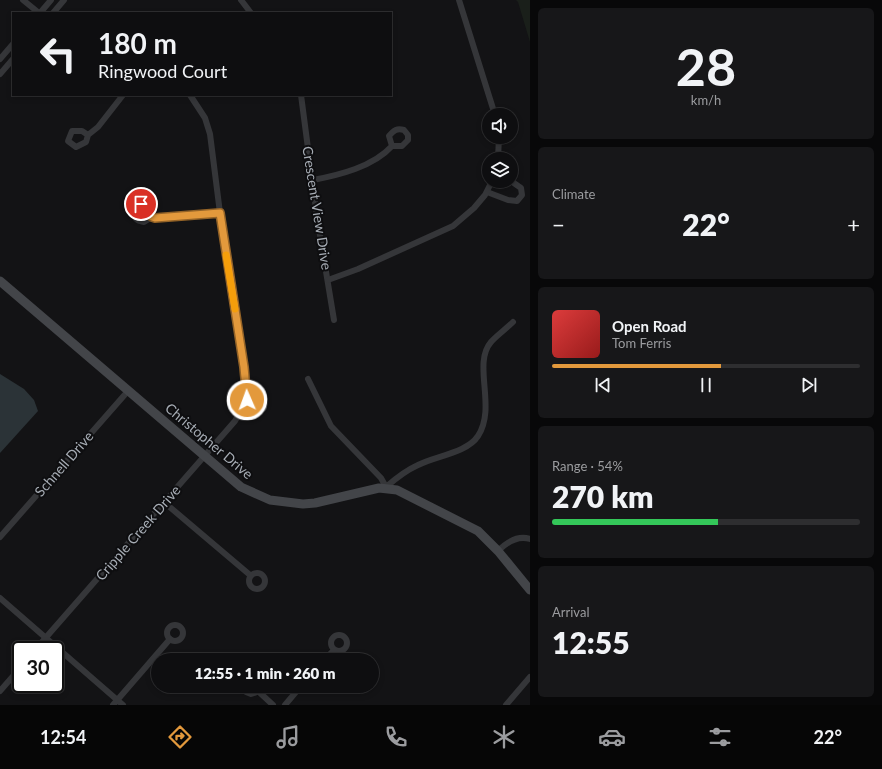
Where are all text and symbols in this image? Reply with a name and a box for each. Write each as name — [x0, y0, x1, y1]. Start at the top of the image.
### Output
text: 180 m — [98, 26, 177, 60]
icon: left — [32, 28, 84, 80]
text: 28 — [676, 35, 736, 97]
text: Ringwood Court — [98, 60, 227, 82]
text: km/h — [691, 92, 721, 108]
map controls — [482, 108, 518, 188]
button: sound — [482, 108, 518, 144]
street label: Crescent View Drive — [299, 145, 336, 271]
button: layers — [482, 152, 518, 188]
text: Climate — [552, 186, 595, 202]
pin — [124, 187, 158, 221]
icon: arrive — [130, 193, 152, 215]
text: 22° — [682, 206, 730, 242]
text: − — [552, 211, 565, 238]
text: + — [847, 211, 860, 238]
text: Open Road — [612, 317, 687, 335]
text: Tom Ferris — [612, 335, 671, 351]
icon: previous — [592, 374, 614, 396]
icon: pause — [695, 374, 717, 396]
icon: next — [798, 374, 820, 396]
position arrow — [226, 379, 268, 421]
street label: Christopher Drive — [162, 399, 257, 482]
street label: Schnell Drive — [31, 428, 97, 500]
text: Range · 54% — [552, 458, 623, 474]
text: 270 km — [552, 478, 653, 514]
street label: Cripple Creek Drive — [92, 482, 184, 584]
text: Arrival — [552, 604, 589, 620]
text: 12:55 — [552, 624, 630, 660]
speed limit sign: 30 — [12, 641, 64, 693]
text: 12:55 · 1 min · 260 m — [194, 664, 336, 682]
icon: directions — [166, 723, 194, 751]
icon: music — [274, 723, 302, 751]
icon: phone — [382, 723, 410, 751]
icon: climate — [490, 723, 518, 751]
icon: car — [598, 723, 626, 751]
icon: filters — [706, 723, 734, 751]
text: 12:54 — [40, 726, 86, 748]
text: 22° — [814, 726, 842, 748]

